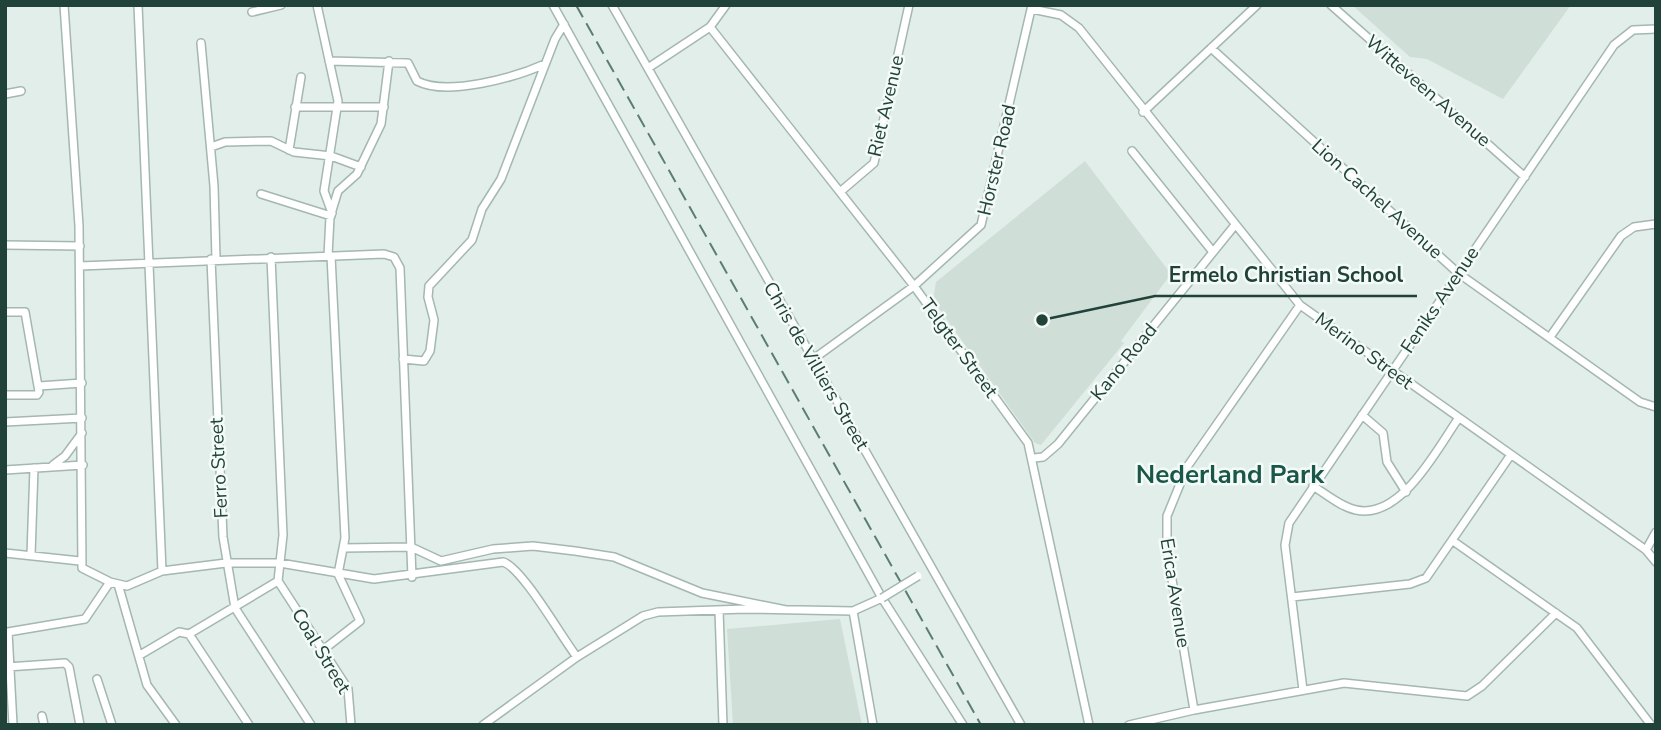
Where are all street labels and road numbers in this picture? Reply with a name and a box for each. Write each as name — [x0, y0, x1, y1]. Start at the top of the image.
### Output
street label: Witteveen Avenue — [1360, 29, 1496, 153]
street label: Riet Avenue — [862, 53, 910, 159]
street label: Horster Road — [972, 102, 1022, 218]
street label: Lion Cachel Avenue — [1306, 133, 1448, 265]
street label: Feniks Avenue — [1395, 242, 1485, 358]
street label: Chris de Villiers Street — [757, 277, 875, 455]
street label: Telgter Street — [914, 293, 1004, 403]
street label: Merino Street — [1310, 306, 1419, 396]
street label: Kano Road — [1085, 318, 1163, 406]
street label: Ferro Street — [203, 417, 235, 519]
street label: Erica Avenue — [1154, 536, 1196, 650]
street label: Coal Street — [285, 604, 357, 699]

